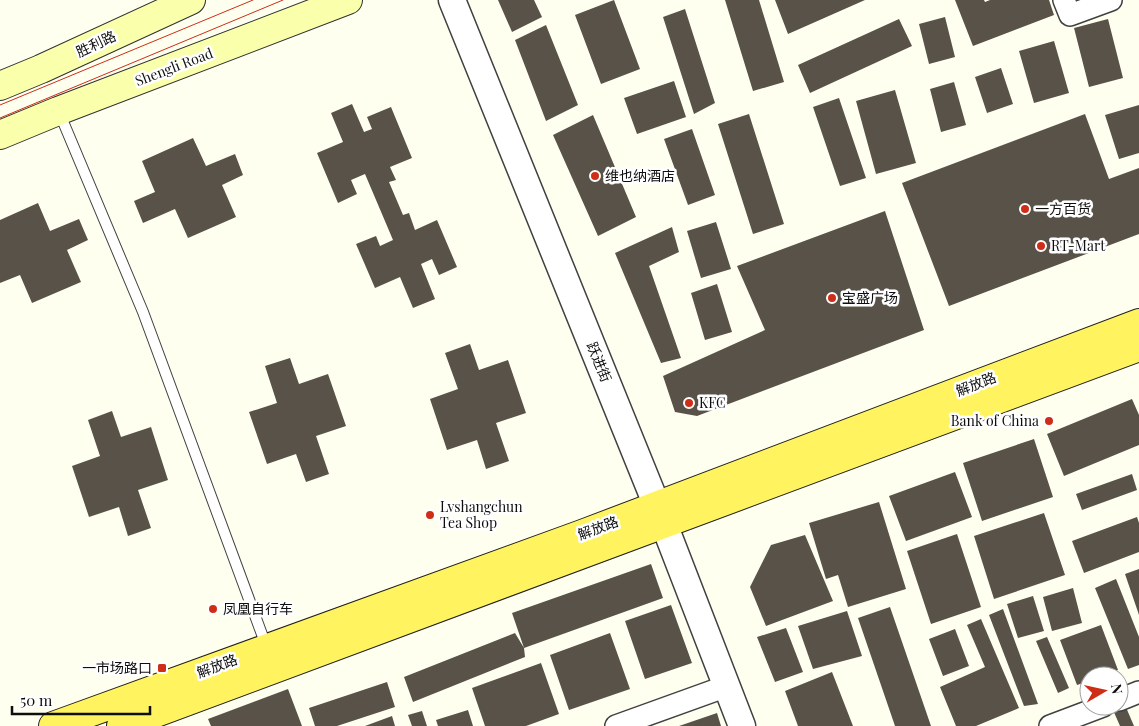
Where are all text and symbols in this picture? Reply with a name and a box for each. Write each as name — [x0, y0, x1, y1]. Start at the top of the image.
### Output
street label: 胜利路 — [73, 26, 119, 61]
street label: Shengli Road — [132, 43, 215, 90]
place label: 维也纳酒店 — [605, 166, 675, 185]
marker: 维也纳酒店 — [589, 170, 601, 182]
place label: 一方百货 — [1035, 199, 1091, 218]
marker: 一方百货 — [1019, 203, 1031, 215]
place label: RT-Mart — [1051, 236, 1106, 255]
marker: RT-Mart — [1035, 240, 1047, 252]
place label: 宝盛广场 — [842, 288, 898, 307]
marker: 宝盛广场 — [826, 292, 838, 304]
street label: 跃进街 — [583, 339, 616, 385]
street label: 解放路 — [953, 367, 999, 400]
place label: KFC — [699, 393, 726, 412]
marker: KFC — [683, 397, 695, 409]
place label: Bank of China — [951, 411, 1039, 430]
marker: Bank of China — [1043, 415, 1055, 427]
place label: Lvshangchun Tea Shop — [440, 497, 523, 532]
marker: Lvshangchun Tea Shop — [424, 509, 436, 521]
street label: 解放路 — [575, 511, 621, 544]
place label: 凤凰自行车 — [223, 599, 293, 618]
marker: 凤凰自行车 — [207, 603, 219, 615]
street label: 解放路 — [194, 649, 240, 682]
place label: 一市场路口 — [82, 658, 152, 677]
marker: 一市场路口 — [156, 662, 168, 674]
north arrow — [1079, 666, 1129, 716]
text: N — [1107, 682, 1128, 695]
scale bar — [12, 684, 150, 716]
text: 50 m — [20, 690, 53, 710]

